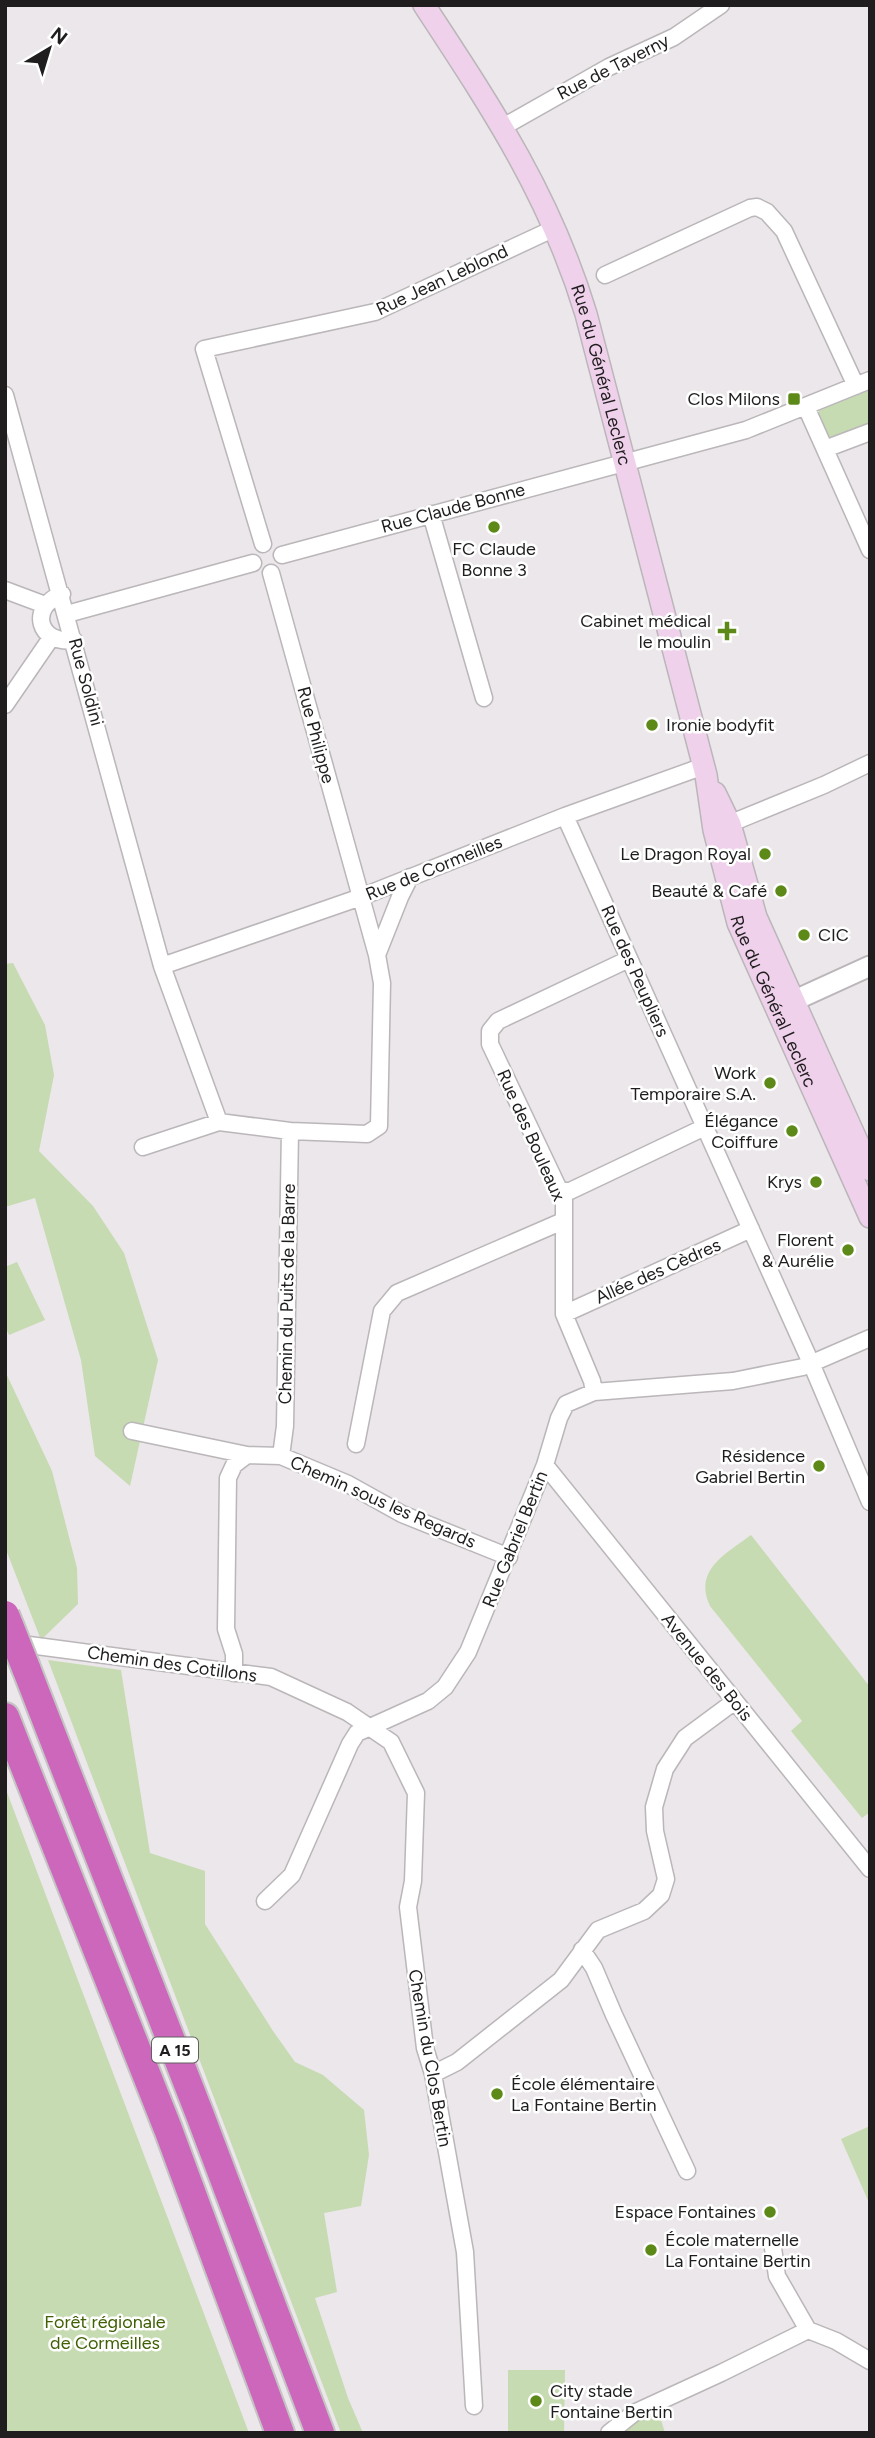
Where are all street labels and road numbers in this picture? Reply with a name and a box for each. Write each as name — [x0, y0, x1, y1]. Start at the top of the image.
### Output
street label: Rue de Taverny — [553, 29, 673, 105]
street label: Rue Jean Leblond — [373, 240, 511, 320]
street label: Rue du Général Leclerc — [566, 281, 636, 468]
street label: Rue Claude Bonne — [379, 478, 527, 538]
street label: Rue Soldini — [64, 636, 108, 728]
street label: Rue Philippe — [293, 684, 340, 786]
street label: Rue de Cormeilles — [362, 831, 506, 905]
street label: Rue des Peupliers — [596, 902, 674, 1040]
street label: Rue du Général Leclerc — [725, 913, 821, 1091]
street label: Rue des Bouleaux — [492, 1066, 570, 1205]
street label: Chemin du Puits de la Barre — [274, 1183, 300, 1405]
street label: Allée des Cèdres — [592, 1233, 724, 1309]
street label: Chemin sous les Regards — [287, 1451, 479, 1553]
street label: Rue Gabriel Bertin — [478, 1467, 552, 1611]
street label: Avenue des Bois — [657, 1609, 757, 1725]
street label: Chemin des Cotillons — [86, 1641, 258, 1687]
street label: Chemin du Clos Bertin — [404, 1967, 456, 2149]
road number: A 15 — [152, 2038, 198, 2062]

